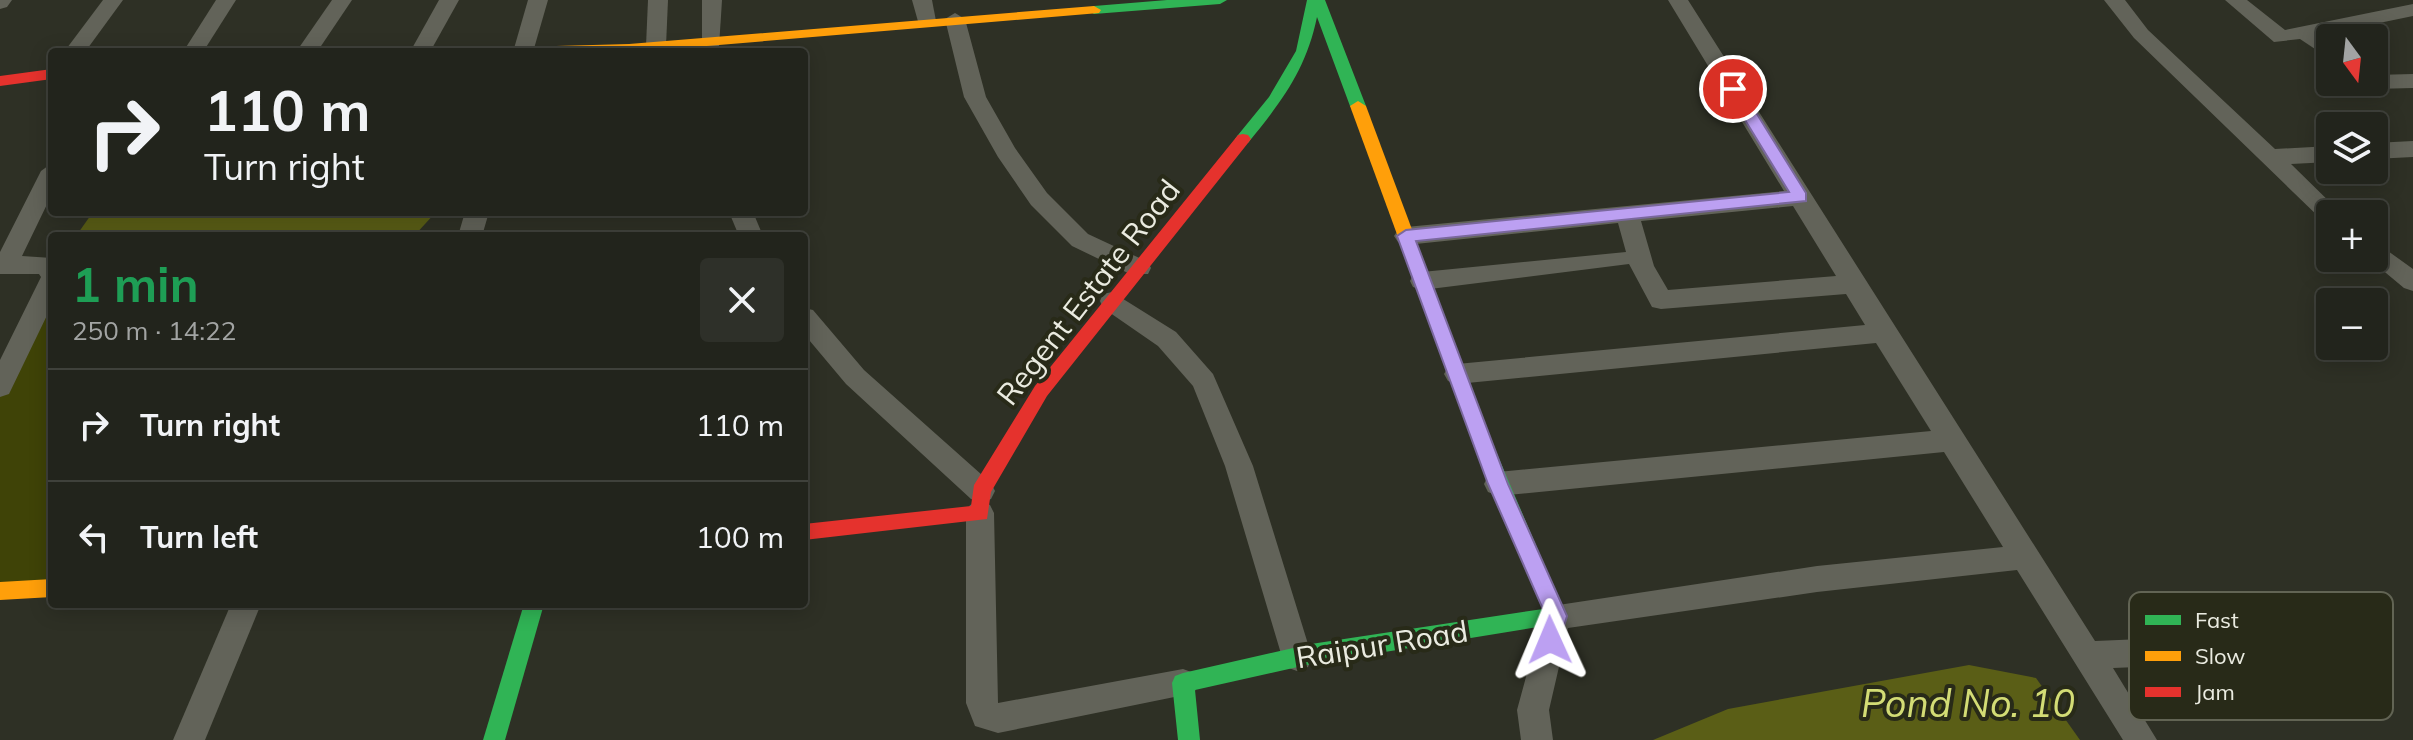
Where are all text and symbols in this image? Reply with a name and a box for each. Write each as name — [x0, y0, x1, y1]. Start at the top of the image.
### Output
north arrow — [2316, 24, 2388, 96]
map controls — [2316, 24, 2388, 360]
pin — [1699, 55, 1767, 123]
icon: arrive — [1711, 67, 1755, 111]
text: 110 m — [204, 75, 371, 145]
icon: right — [72, 80, 176, 184]
button: layers — [2316, 112, 2388, 184]
text: Turn right — [204, 144, 365, 189]
street label: Regent Estate Road — [988, 172, 1188, 412]
button: + — [2316, 200, 2388, 272]
text: 1 min — [72, 254, 199, 314]
button: close — [700, 258, 784, 342]
button: − — [2316, 288, 2388, 360]
text: 250 m · 14:22 — [72, 314, 236, 347]
icon: right — [72, 403, 116, 447]
text: Turn right — [140, 406, 280, 444]
text: 110 m — [696, 406, 784, 444]
icon: left — [72, 515, 116, 559]
text: Turn left — [140, 518, 258, 556]
text: 100 m — [696, 518, 784, 556]
legend — [2129, 592, 2393, 720]
position arrow — [1508, 598, 1592, 682]
text: Fast — [2195, 606, 2239, 634]
street label: Raipur Road — [1293, 612, 1471, 676]
text: Slow — [2195, 642, 2245, 670]
text: Jam — [2195, 678, 2235, 706]
water label: Pond No. 10 — [1861, 679, 2075, 727]

